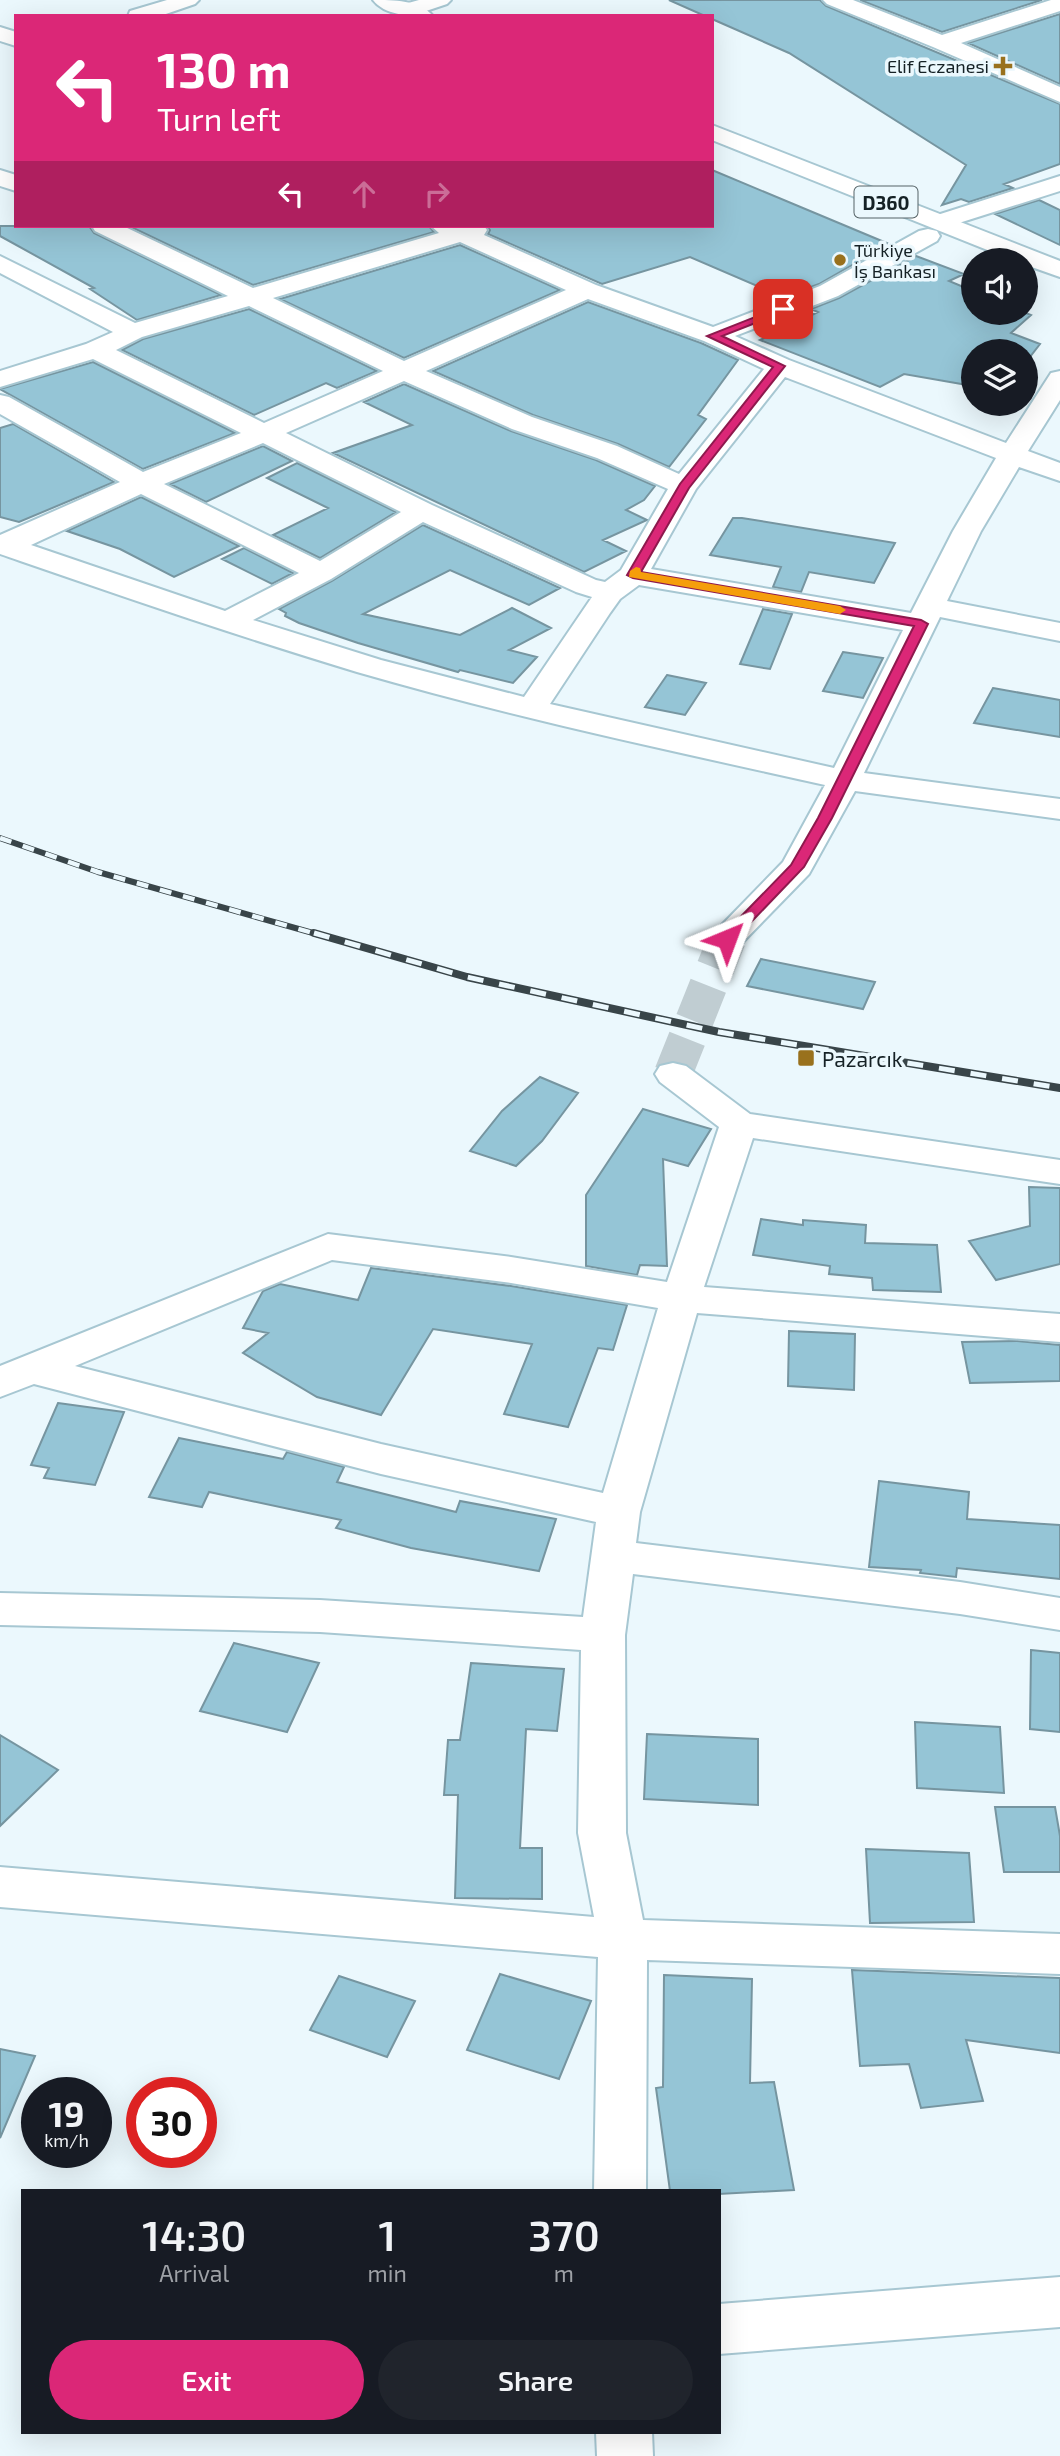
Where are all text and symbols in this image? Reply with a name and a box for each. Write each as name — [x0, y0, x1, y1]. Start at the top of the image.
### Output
text: 130 m — [157, 39, 291, 98]
icon: left — [42, 42, 133, 133]
place label: Elif Eczanesi — [887, 55, 989, 77]
marker: Elif Eczanesi — [995, 58, 1011, 74]
text: Turn left — [157, 99, 281, 137]
icon: left — [272, 175, 310, 213]
icon: ahead — [345, 175, 383, 213]
icon: right — [418, 175, 456, 213]
road number: D360 — [854, 186, 917, 218]
place label: Türkiye İş Bankası — [854, 239, 936, 283]
map controls — [961, 248, 1038, 416]
button: sound — [961, 248, 1038, 325]
marker: Türkiye İş Bankası — [832, 252, 848, 268]
pin — [753, 279, 813, 339]
icon: arrive — [764, 290, 802, 328]
button: layers — [961, 339, 1038, 416]
position arrow — [690, 902, 764, 976]
place label: Pazarcık — [822, 1046, 903, 1071]
marker: Pazarcık — [796, 1048, 816, 1068]
speed limit sign: 30 — [126, 2077, 217, 2168]
text: 19 — [49, 2092, 84, 2134]
text: km/h — [44, 2129, 89, 2151]
text: 14:30 — [142, 2209, 246, 2259]
text: 1 — [378, 2209, 396, 2259]
text: 370 — [528, 2209, 600, 2259]
text: Arrival — [159, 2259, 229, 2287]
text: min — [368, 2259, 407, 2287]
text: m — [554, 2259, 574, 2287]
button: Exit — [49, 2340, 364, 2420]
button: Share — [378, 2340, 693, 2420]

